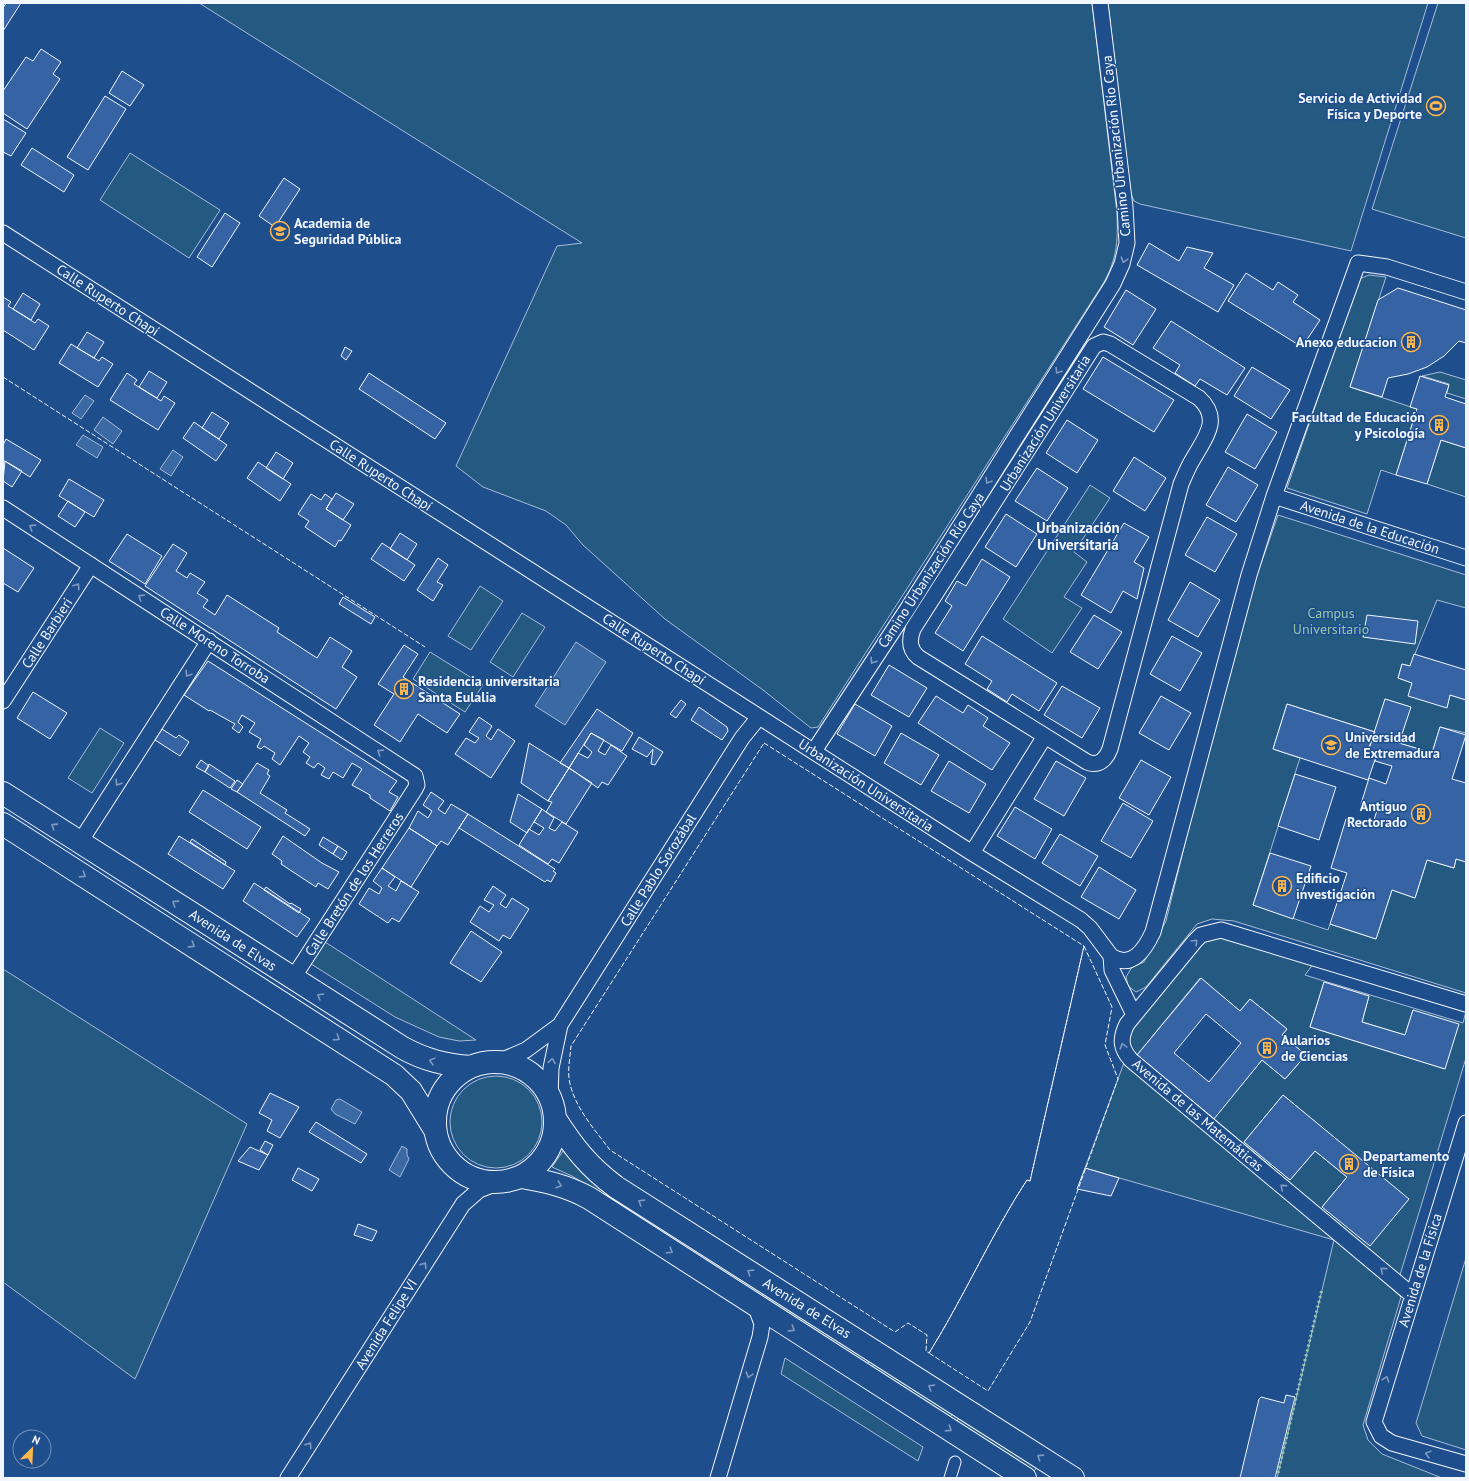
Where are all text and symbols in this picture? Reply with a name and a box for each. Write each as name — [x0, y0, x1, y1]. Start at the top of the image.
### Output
street label: Camino Urbanización Río Caya — [1098, 54, 1134, 237]
place label: Servicio de Actividad Física y Deporte — [1298, 89, 1422, 123]
sports icon: Servicio de Actividad Física y Deporte — [1425, 95, 1447, 117]
place label: Academia de Seguridad Pública — [294, 214, 402, 248]
school or university icon: Academia de Seguridad Pública — [269, 220, 291, 242]
one-way arrow — [1120, 256, 1128, 263]
street label: Calle Ruperto Chapí — [53, 260, 163, 340]
building icon: Anexo educacion — [1400, 331, 1422, 353]
place label: Anexo educacion — [1296, 333, 1397, 351]
street label: Urbanización Universitaria — [996, 351, 1094, 495]
one-way arrow — [1055, 367, 1062, 374]
place label: Facultad de Educación y Psicología — [1292, 408, 1425, 442]
building icon: Facultad de Educación y Psicología — [1428, 414, 1450, 436]
street label: Calle Ruperto Chapí — [326, 435, 436, 515]
one-way arrow — [985, 477, 993, 484]
street label: Camino Urbanización Río Caya — [874, 489, 988, 651]
street label: Avenida de la Educación — [1298, 496, 1442, 558]
district label: Urbanización Universitaria — [1036, 518, 1120, 554]
one-way arrow — [29, 524, 36, 531]
one-way arrow — [73, 583, 80, 590]
street label: Calle Barbieri — [18, 594, 76, 672]
one-way arrow — [138, 594, 145, 602]
street label: Calle Moreno Torroba — [157, 603, 273, 687]
park label: Campus Universitario — [1293, 604, 1369, 638]
street label: Calle Ruperto Chapí — [599, 609, 709, 689]
one-way arrow — [871, 657, 878, 664]
one-way arrow — [185, 670, 193, 677]
place label: Residencia universitaria Santa Eulalia — [418, 672, 560, 706]
building icon: Residencia universitaria Santa Eulalia — [393, 678, 415, 700]
place label: Universidad de Extremadura — [1345, 728, 1440, 762]
street label: Urbanización Universitaria — [795, 734, 937, 836]
school or university icon: Universidad de Extremadura — [1320, 734, 1342, 756]
one-way arrow — [377, 749, 384, 756]
one-way arrow — [115, 779, 122, 786]
place label: Antiguo Rectorado — [1347, 797, 1407, 831]
building icon: Antiguo Rectorado — [1410, 803, 1432, 825]
street label: Calle Bretón de los Herreros — [301, 808, 407, 959]
street label: Calle Pablo Sorozábal — [616, 810, 700, 930]
one-way arrow — [51, 823, 58, 830]
place label: Edificio investigación — [1296, 869, 1375, 903]
one-way arrow — [79, 870, 86, 878]
building icon: Edificio investigación — [1271, 875, 1293, 897]
one-way arrow — [172, 900, 179, 908]
street label: Avenida de Elvas — [186, 905, 280, 975]
one-way arrow — [1190, 939, 1197, 947]
one-way arrow — [188, 940, 195, 947]
one-way arrow — [317, 993, 324, 1000]
place label: Aularios de Ciencias — [1281, 1031, 1348, 1065]
one-way arrow — [333, 1033, 340, 1040]
building icon: Aularios de Ciencias — [1256, 1037, 1278, 1059]
one-way arrow — [1119, 1043, 1128, 1050]
street label: Avenida de las Matemáticas — [1129, 1055, 1267, 1175]
one-way arrow — [429, 1057, 436, 1066]
one-way arrow — [547, 1058, 556, 1064]
place label: Departamento de Física — [1363, 1147, 1450, 1181]
building icon: Departamento de Física — [1338, 1153, 1360, 1175]
one-way arrow — [556, 1180, 563, 1188]
one-way arrow — [1280, 1184, 1287, 1191]
one-way arrow — [638, 1200, 645, 1207]
street label: Avenida de la Física — [1394, 1211, 1446, 1329]
one-way arrow — [666, 1247, 673, 1254]
one-way arrow — [419, 1262, 426, 1269]
one-way arrow — [1380, 1267, 1387, 1274]
one-way arrow — [747, 1269, 754, 1277]
street label: Avenida de Elvas — [760, 1274, 855, 1342]
street label: Avenida Felipe VI — [351, 1275, 421, 1373]
one-way arrow — [788, 1324, 795, 1331]
one-way arrow — [745, 1371, 754, 1378]
one-way arrow — [1381, 1376, 1390, 1383]
one-way arrow — [928, 1384, 935, 1392]
one-way arrow — [945, 1424, 952, 1432]
north arrow — [12, 1429, 52, 1469]
text: N — [30, 1432, 42, 1448]
one-way arrow — [305, 1442, 312, 1449]
one-way arrow — [1425, 1450, 1432, 1458]
one-way arrow — [1038, 1455, 1045, 1462]

